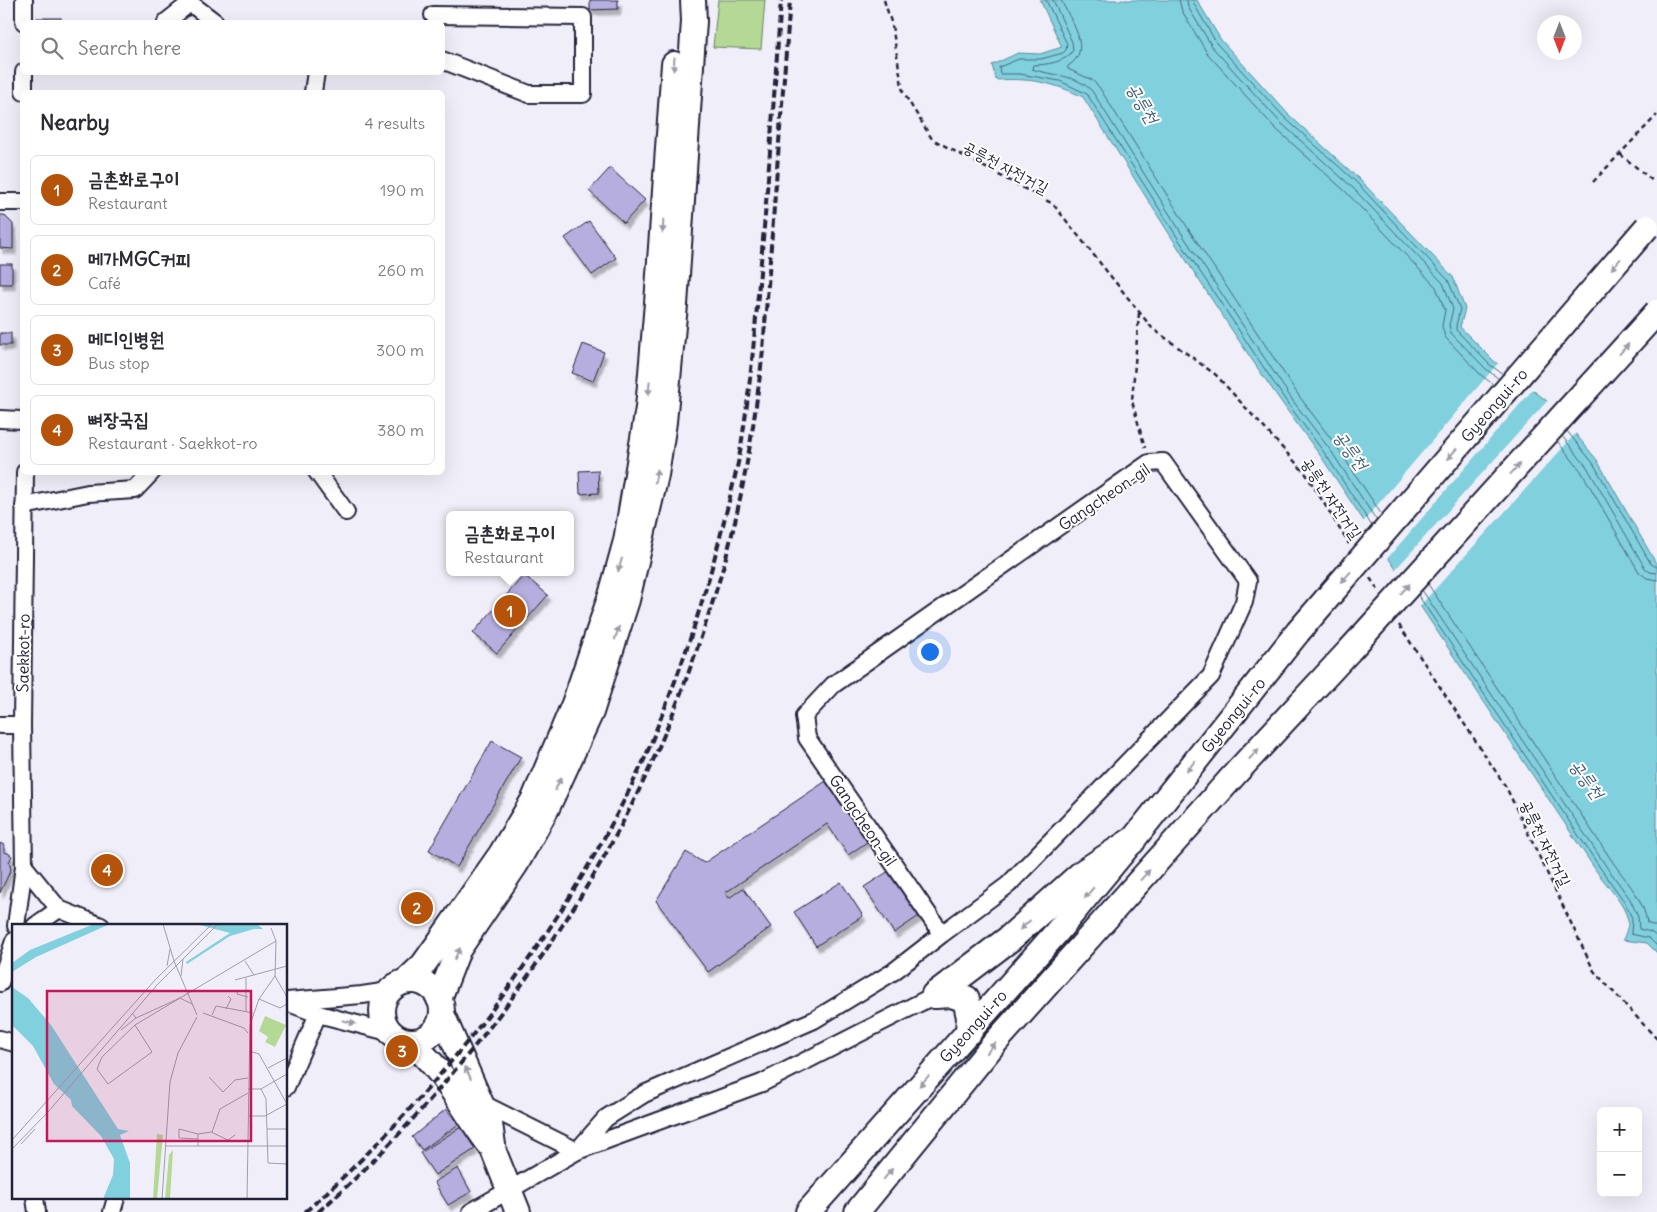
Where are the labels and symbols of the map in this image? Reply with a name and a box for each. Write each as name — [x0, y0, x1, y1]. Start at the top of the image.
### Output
north arrow — [1537, 15, 1582, 60]
one-way arrow — [670, 56, 678, 72]
water label: 공릉천 — [1122, 78, 1165, 129]
street label: 공릉천 자전거길 — [960, 136, 1052, 198]
one-way arrow — [658, 218, 666, 234]
one-way arrow — [1610, 258, 1621, 271]
one-way arrow — [1618, 343, 1630, 355]
street label: Gyeongui-ro — [1456, 364, 1532, 446]
one-way arrow — [645, 380, 653, 396]
water label: 공릉천 — [1329, 426, 1374, 476]
one-way arrow — [1447, 447, 1458, 460]
street label: 공릉천 자전거길 — [1297, 453, 1367, 543]
street label: Gangcheon-gil — [1054, 459, 1154, 535]
one-way arrow — [1509, 462, 1520, 475]
one-way arrow — [652, 468, 660, 483]
one-way arrow — [615, 558, 623, 573]
one-way arrow — [1341, 570, 1352, 583]
one-way arrow — [1399, 584, 1411, 596]
pin: 1 — [494, 592, 526, 630]
street label: Saekkot-ro — [12, 613, 34, 693]
one-way arrow — [613, 625, 621, 640]
your location — [917, 639, 943, 665]
street label: Gyeongui-ro — [1196, 673, 1270, 757]
one-way arrow — [1248, 749, 1260, 761]
water label: 공릉천 — [1565, 755, 1610, 805]
one-way arrow — [1186, 760, 1197, 773]
street label: Gangcheon-gil — [825, 770, 901, 870]
one-way arrow — [554, 777, 562, 791]
street label: 공릉천 자전거길 — [1516, 796, 1576, 890]
pin: 4 — [91, 851, 123, 889]
one-way arrow — [1140, 868, 1151, 881]
one-way arrow — [1083, 886, 1095, 898]
pin: 2 — [401, 889, 433, 927]
one-way arrow — [1019, 919, 1031, 931]
inset map — [12, 924, 288, 1200]
one-way arrow — [453, 946, 461, 961]
street label: Gyeongui-ro — [935, 985, 1011, 1067]
one-way arrow — [342, 1018, 357, 1026]
pin: 3 — [386, 1032, 418, 1070]
one-way arrow — [985, 1042, 996, 1055]
one-way arrow — [463, 1066, 471, 1080]
one-way arrow — [919, 1074, 930, 1087]
one-way arrow — [882, 1168, 893, 1181]

